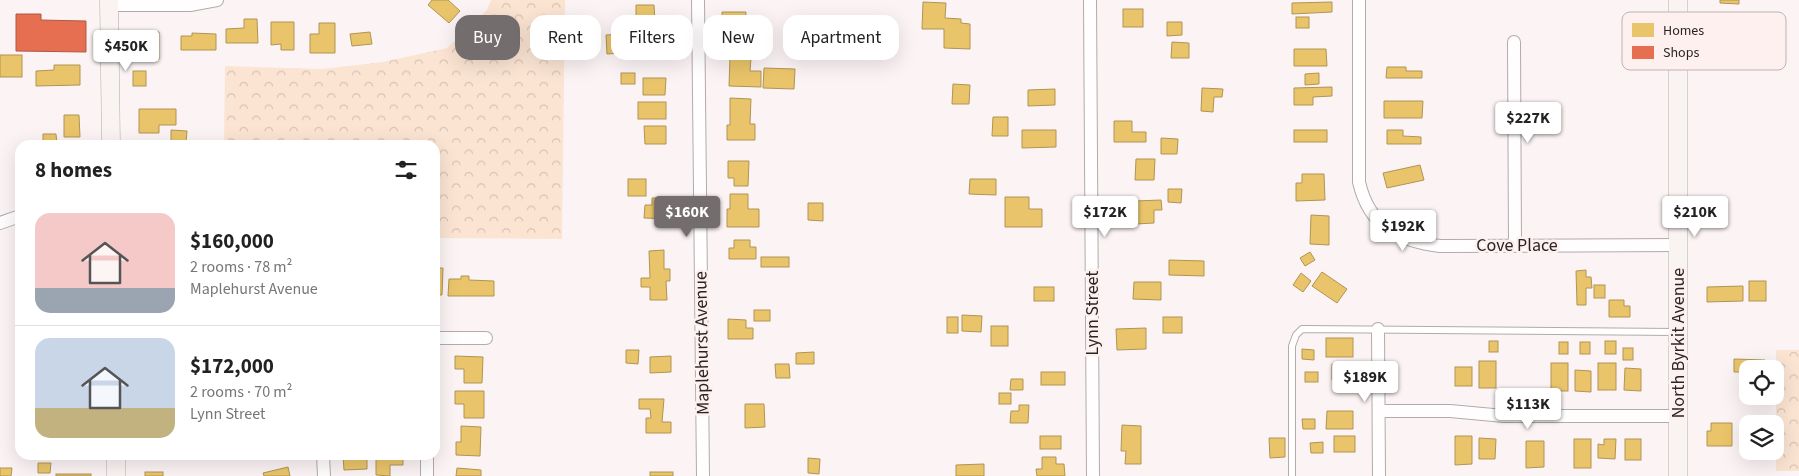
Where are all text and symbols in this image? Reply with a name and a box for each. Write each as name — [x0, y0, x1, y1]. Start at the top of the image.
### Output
legend — [1622, 12, 1786, 70]
chip: Buy — [455, 15, 520, 60]
chip: Rent — [530, 15, 601, 60]
chip: Filters — [611, 15, 693, 60]
chip: New — [703, 15, 773, 60]
chip: Apartment — [783, 15, 899, 60]
text: Homes — [1663, 21, 1704, 41]
pin: $450K — [91, 30, 161, 72]
text: $450K — [104, 35, 148, 57]
text: Shops — [1663, 43, 1699, 63]
pin: $227K — [1493, 102, 1563, 144]
text: $227K — [1506, 107, 1550, 129]
text: 8 homes — [35, 155, 112, 185]
icon: filters — [392, 156, 420, 184]
pin: $160K — [652, 196, 722, 238]
pin: $172K — [1070, 196, 1140, 238]
pin: $210K — [1660, 196, 1730, 238]
text: $160K — [665, 201, 709, 223]
text: $172K — [1083, 201, 1127, 223]
text: $210K — [1673, 201, 1717, 223]
pin: $192K — [1368, 210, 1438, 252]
text: $192K — [1381, 215, 1425, 237]
text: $160,000 — [190, 226, 274, 256]
icon: home — [75, 233, 135, 293]
street label: Cove Place — [1476, 233, 1558, 258]
text: 2 rooms · 78 m² — [190, 256, 292, 278]
street label: North Byrkit Avenue — [1666, 268, 1691, 418]
street label: Maplehurst Avenue — [688, 271, 716, 415]
street label: Lynn Street — [1080, 271, 1105, 355]
text: Maplehurst Avenue — [190, 278, 318, 300]
text: $172,000 — [190, 351, 274, 381]
icon: home — [75, 358, 135, 418]
pin: $189K — [1330, 360, 1400, 403]
map controls — [1739, 360, 1784, 460]
button: locate — [1739, 360, 1784, 405]
text: $189K — [1343, 366, 1387, 388]
text: 2 rooms · 70 m² — [190, 381, 292, 403]
pin: $113K — [1493, 388, 1563, 430]
text: $113K — [1506, 393, 1550, 415]
text: Lynn Street — [190, 403, 265, 425]
button: layers — [1739, 415, 1784, 460]

